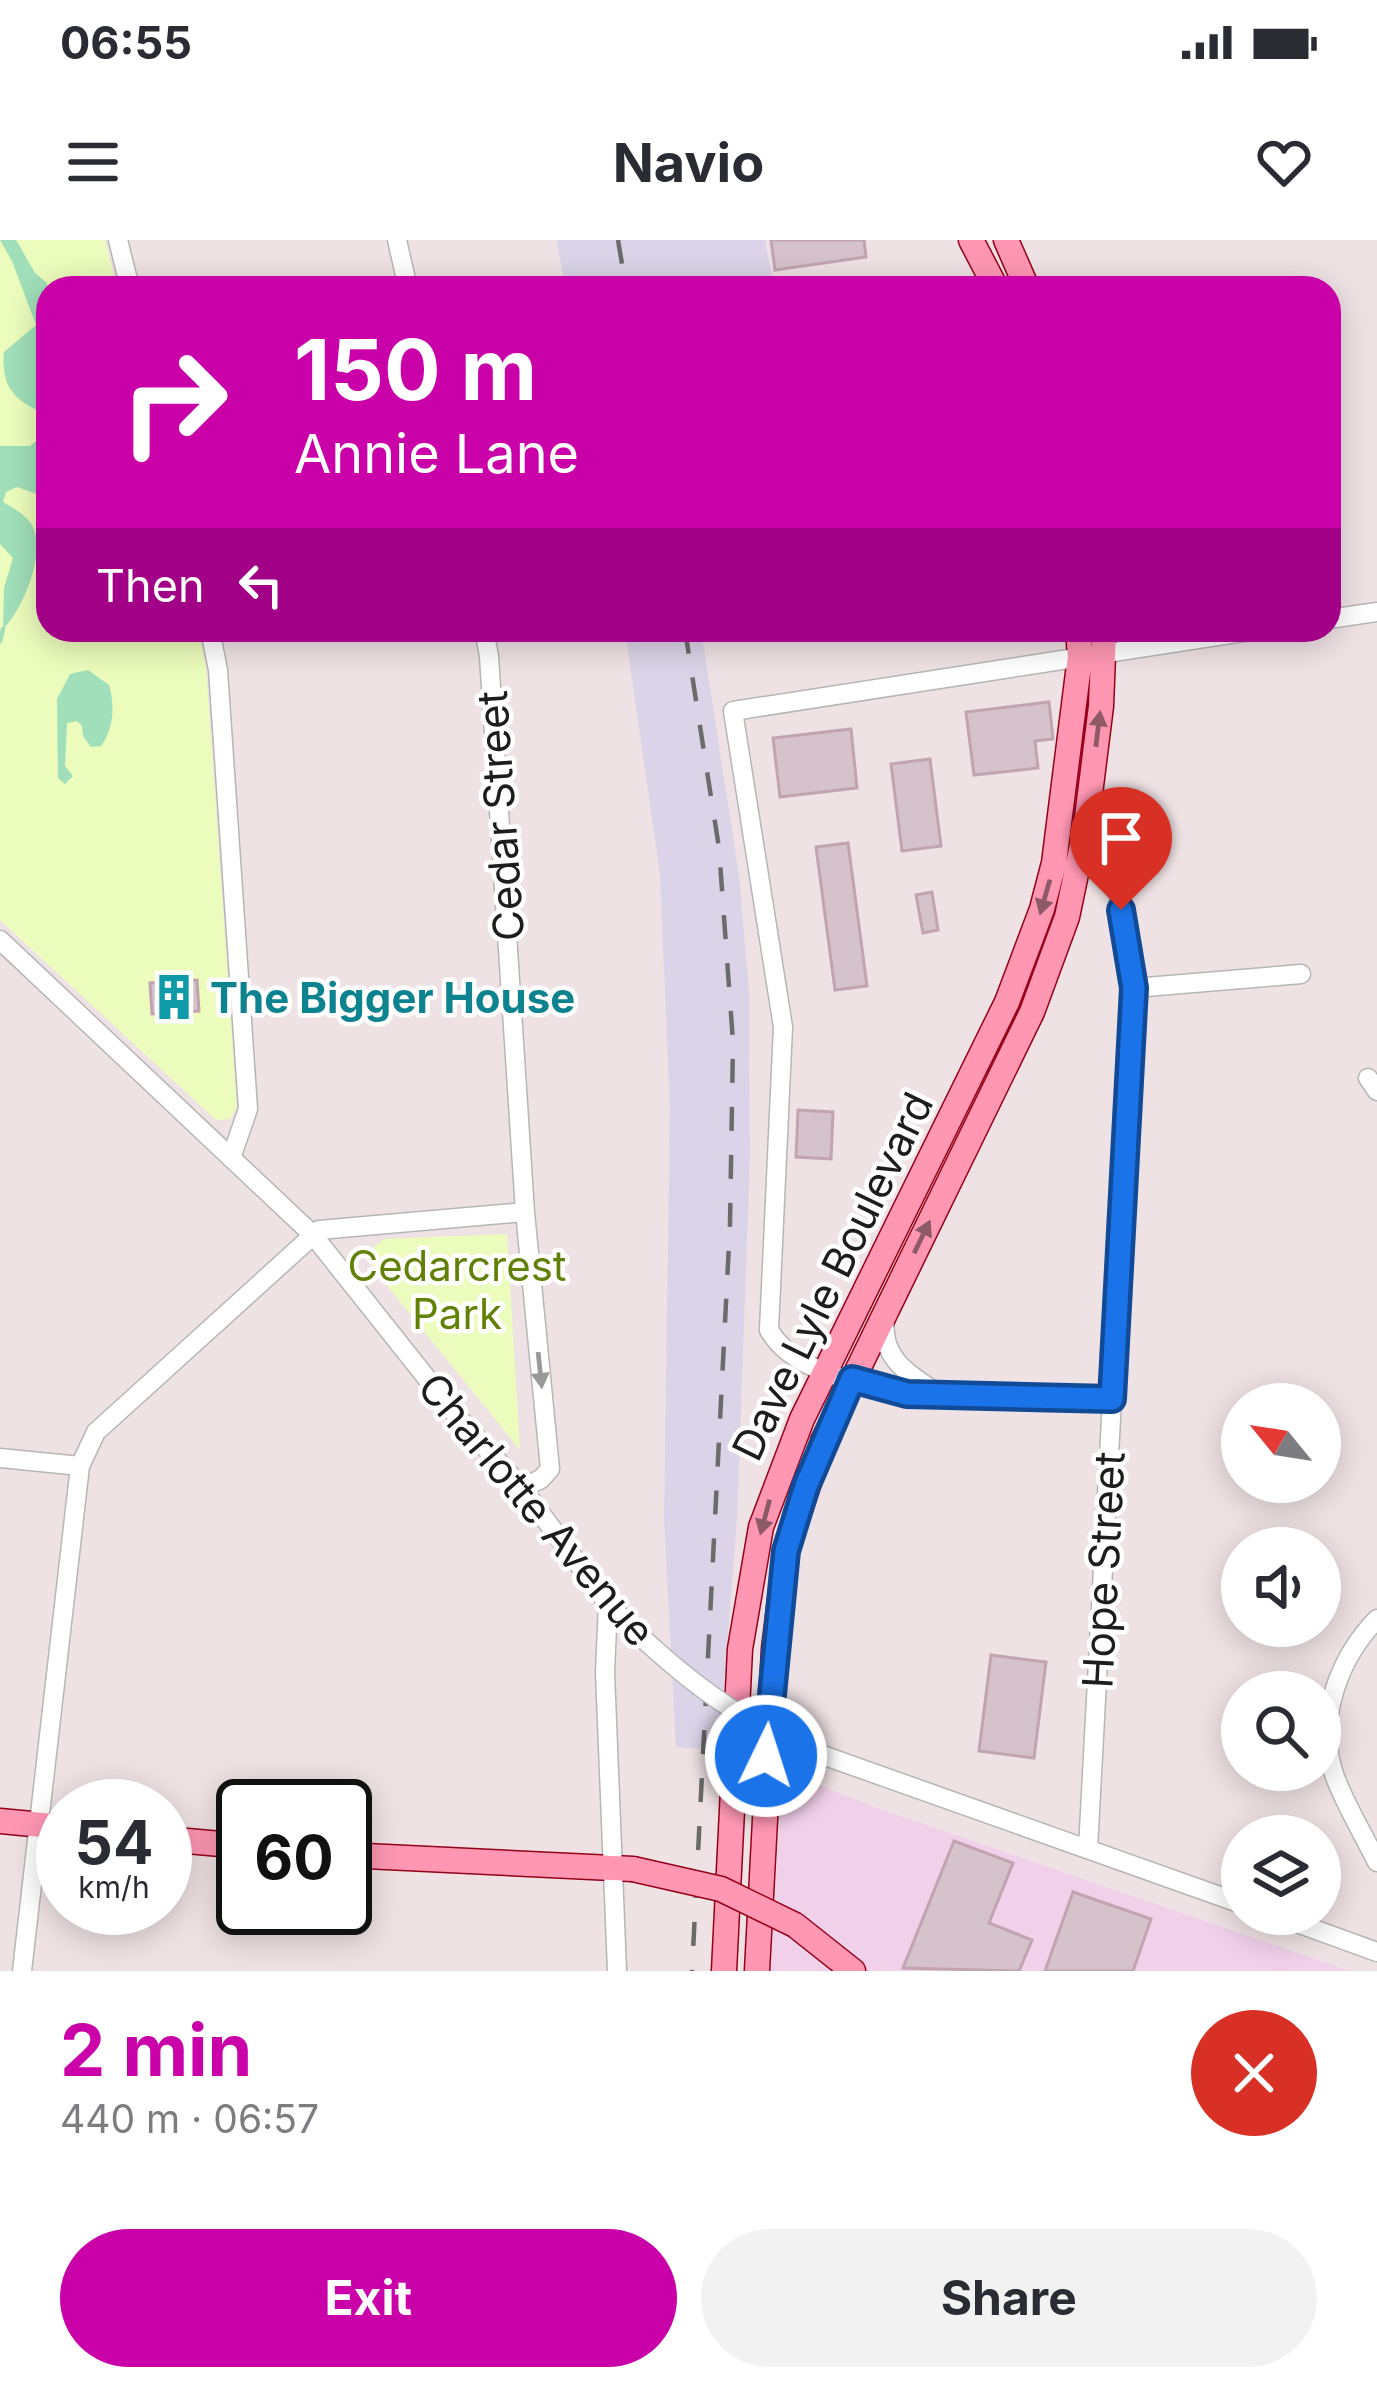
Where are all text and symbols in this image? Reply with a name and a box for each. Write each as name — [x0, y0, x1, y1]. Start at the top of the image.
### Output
text: 06:55 — [60, 15, 192, 70]
icon: menu — [60, 129, 126, 195]
icon: heart — [1251, 129, 1317, 195]
text: Navio — [613, 130, 764, 195]
text: 150 m — [294, 319, 537, 420]
icon: right — [96, 324, 252, 480]
text: Annie Lane — [294, 421, 579, 486]
icon: left — [228, 552, 294, 618]
text: Then — [96, 558, 204, 613]
street label: Cedar Street — [466, 689, 534, 943]
one-way arrow — [1089, 709, 1108, 747]
pin — [1070, 787, 1172, 910]
icon: arrive — [1088, 805, 1154, 871]
one-way arrow — [1035, 879, 1053, 916]
building icon: The Bigger House — [149, 972, 199, 1022]
place label: The Bigger House — [210, 972, 575, 1023]
street label: Dave Lyle Boulevard — [721, 1084, 943, 1468]
one-way arrow — [912, 1220, 932, 1254]
park label: Cedarcrest Park — [347, 1240, 567, 1339]
one-way arrow — [531, 1352, 550, 1389]
street label: Charlotte Avenue — [408, 1362, 666, 1656]
north arrow — [1221, 1383, 1341, 1503]
map controls — [1221, 1383, 1341, 1935]
street label: Hope Street — [1071, 1450, 1135, 1690]
one-way arrow — [754, 1499, 773, 1536]
button: sound — [1221, 1527, 1341, 1647]
button: search — [1221, 1671, 1341, 1791]
position arrow — [703, 1693, 829, 1819]
speed limit sign: 60 — [216, 1779, 372, 1935]
text: 54 — [75, 1806, 153, 1878]
button: layers — [1221, 1815, 1341, 1935]
text: km/h — [78, 1869, 150, 1905]
text: 2 min — [60, 2006, 252, 2093]
button: close — [1191, 2010, 1317, 2136]
text: 440 m · 06:57 — [60, 2095, 319, 2142]
button: Exit — [60, 2229, 677, 2367]
button: Share — [701, 2229, 1317, 2367]

